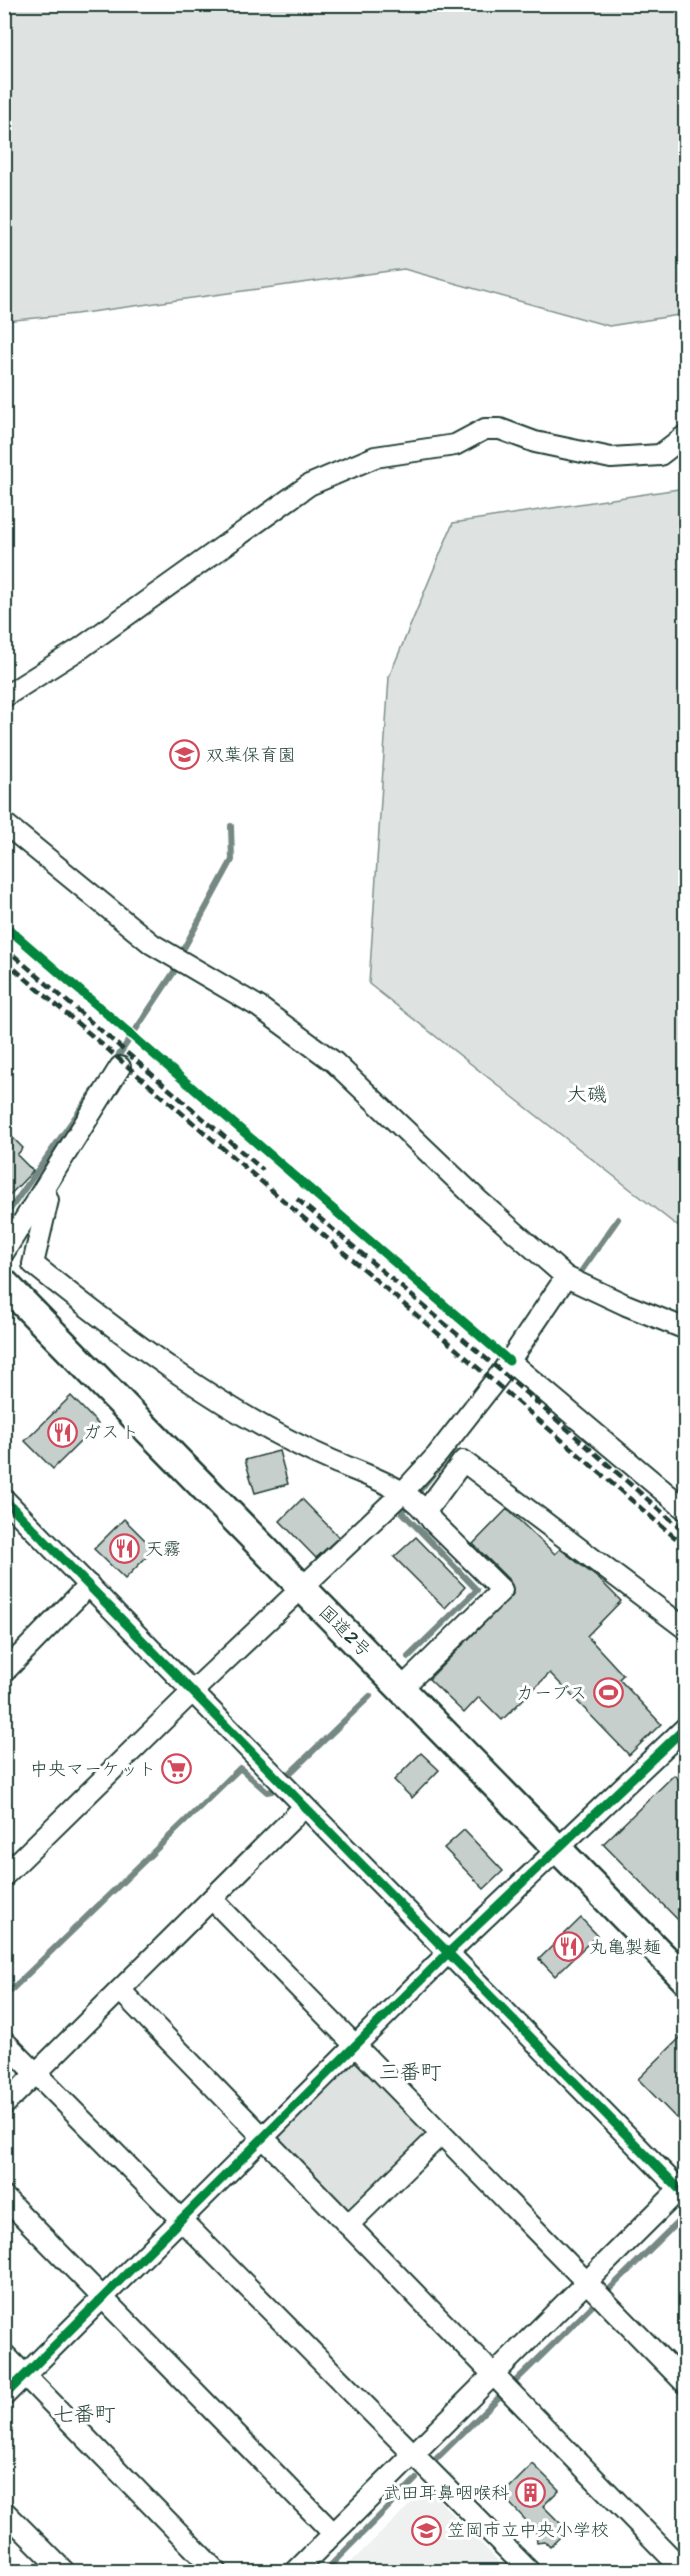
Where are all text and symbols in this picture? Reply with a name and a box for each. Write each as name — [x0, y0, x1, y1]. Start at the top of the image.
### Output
school or university icon: 双葉保育園 — [169, 739, 201, 771]
place label: 双葉保育園 — [206, 739, 296, 771]
district label: 大磯 — [567, 1077, 607, 1112]
restaurant icon: ガスト — [46, 1416, 78, 1448]
place label: ガスト — [83, 1416, 139, 1448]
restaurant icon: 天霧 — [108, 1533, 140, 1565]
place label: 天霧 — [145, 1533, 181, 1565]
street label: 国道2号 — [311, 1597, 379, 1665]
place label: カーブス — [516, 1677, 587, 1709]
sports icon: カーブス — [592, 1677, 624, 1709]
place label: 中央マーケット — [30, 1753, 156, 1785]
supermarket icon: 中央マーケット — [161, 1753, 193, 1785]
restaurant icon: 丸亀製麺 — [552, 1931, 584, 1963]
place label: 丸亀製麺 — [589, 1931, 661, 1963]
district label: 三番町 — [379, 2053, 442, 2091]
district label: 七番町 — [53, 2395, 116, 2433]
place label: 武田耳鼻咽喉科 — [383, 2477, 509, 2509]
building icon: 武田耳鼻咽喉科 — [514, 2477, 546, 2509]
school or university icon: 笠岡市立中央小学校 — [410, 2514, 442, 2546]
place label: 笠岡市立中央小学校 — [447, 2514, 609, 2546]

